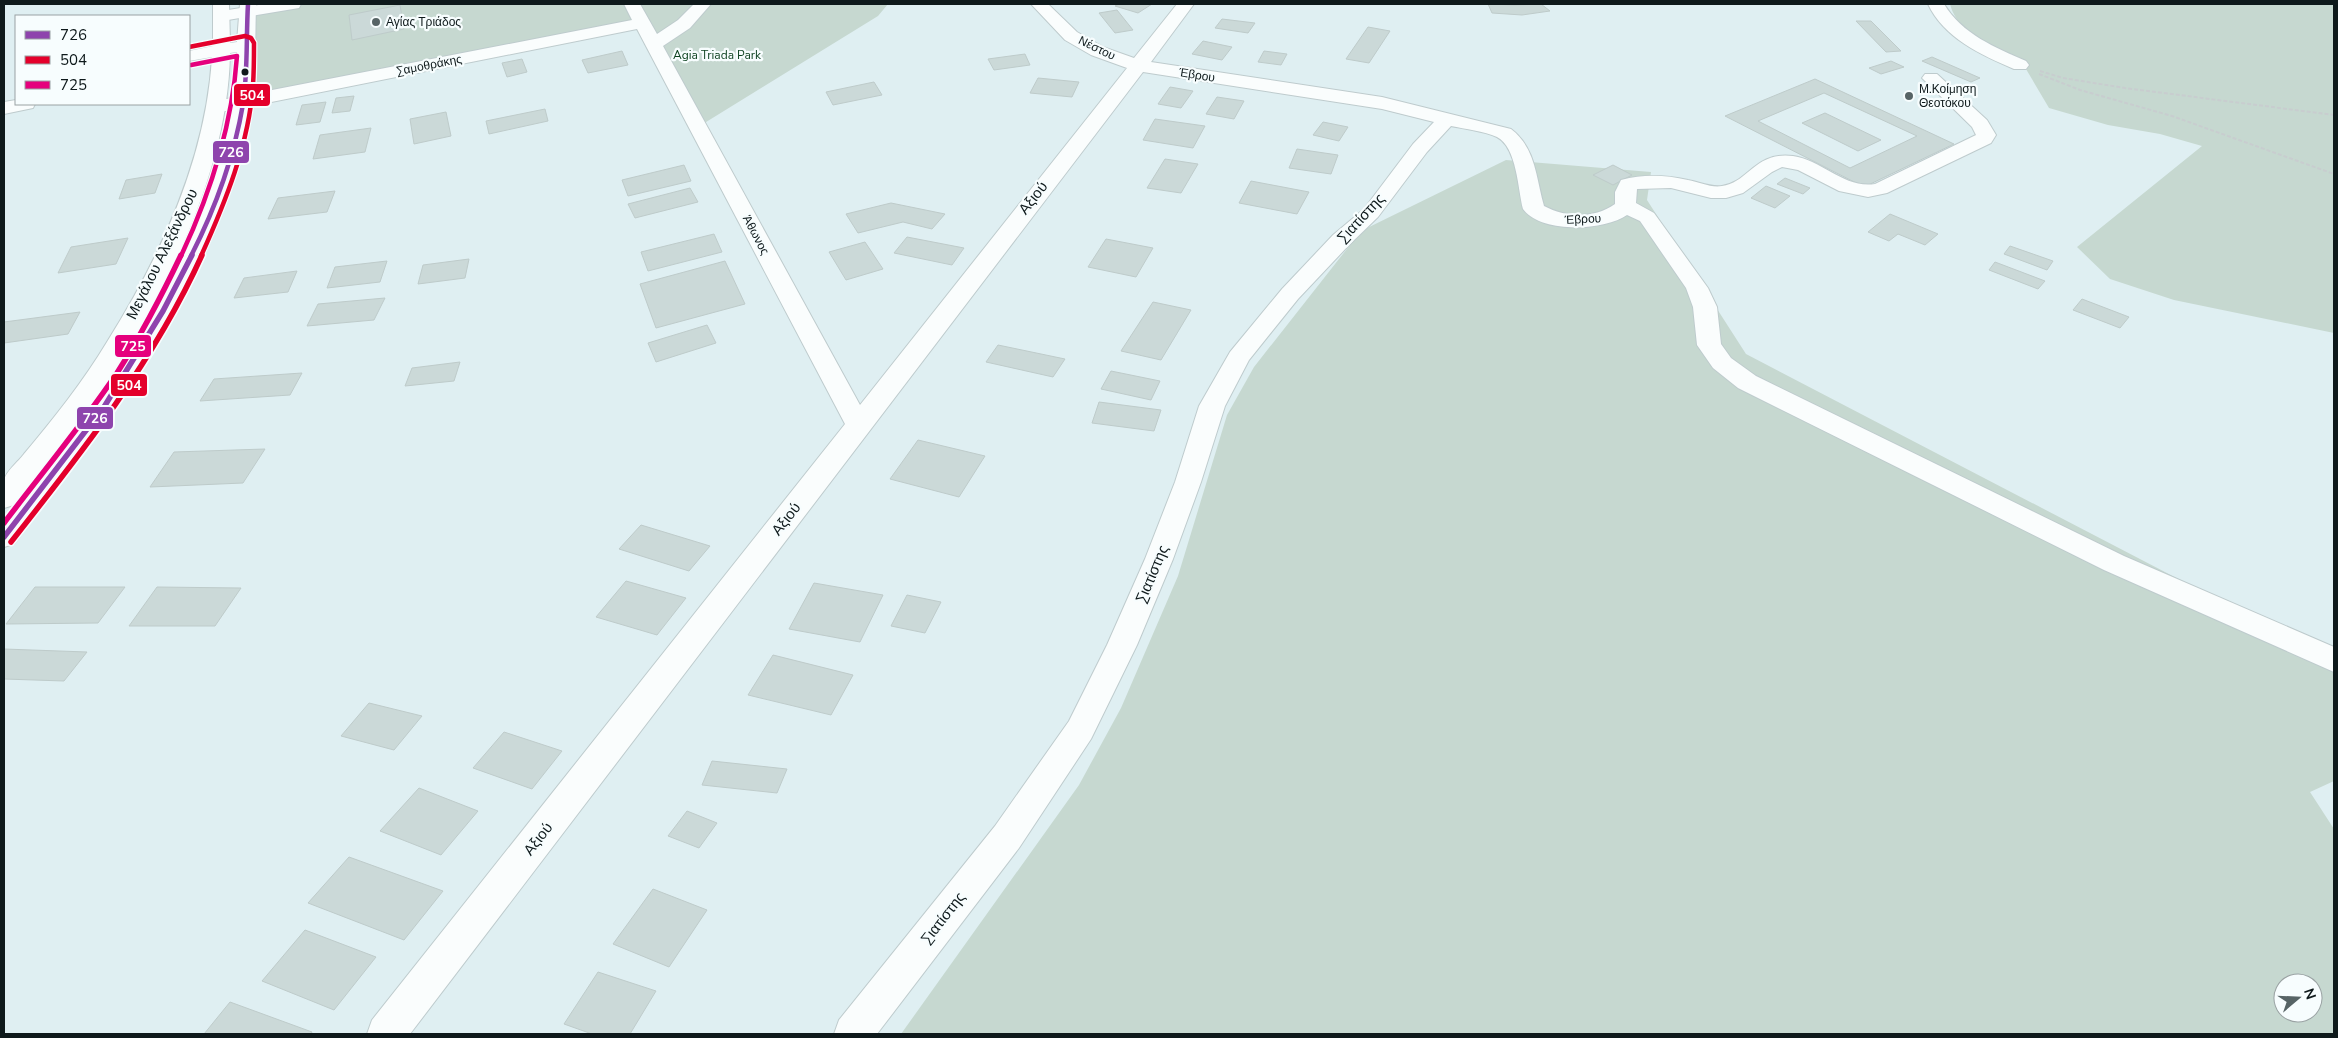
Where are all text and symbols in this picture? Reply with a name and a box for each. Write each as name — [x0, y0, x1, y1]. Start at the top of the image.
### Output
place label: Αγίας Τριάδος — [386, 14, 461, 30]
legend — [15, 15, 190, 105]
marker: Αγίας Τριάδος — [370, 16, 382, 28]
text: 726 — [60, 25, 87, 45]
street label: Νέστου — [1076, 32, 1118, 64]
park label: Agia Triada Park — [673, 47, 762, 63]
text: 504 — [60, 50, 87, 70]
street label: Σαμοθράκης — [395, 51, 463, 79]
street label: Έβρου — [1177, 64, 1216, 86]
unlabelled marker — [240, 67, 250, 77]
text: 725 — [60, 75, 87, 95]
place label: Μ.Κοίμηση Θεοτόκου — [1919, 81, 1976, 111]
line badge: 504 — [233, 83, 271, 107]
text: 504 — [239, 86, 265, 105]
marker: Μ.Κοίμηση Θεοτόκου — [1903, 90, 1915, 102]
line badge: 726 — [212, 140, 250, 164]
text: 726 — [218, 143, 244, 162]
street label: Αξιού — [1014, 177, 1052, 219]
street label: Μεγάλου Αλεξάνδρου — [122, 185, 202, 323]
street label: Σιατίστης — [1333, 189, 1389, 247]
street label: Έβρου — [1563, 210, 1602, 228]
street label: Άθωνος — [739, 212, 773, 258]
line badge: 725 — [114, 334, 152, 358]
text: 725 — [120, 337, 146, 356]
line badge: 504 — [110, 373, 148, 397]
text: 504 — [116, 376, 142, 395]
line badge: 726 — [76, 406, 114, 430]
text: 726 — [82, 409, 108, 428]
street label: Αξιού — [767, 498, 805, 540]
street label: Σιατίστης — [1131, 542, 1173, 606]
street label: Αξιού — [519, 818, 557, 860]
street label: Σιατίστης — [916, 888, 970, 948]
north arrow — [2273, 973, 2323, 1023]
text: N — [2299, 986, 2321, 1002]

